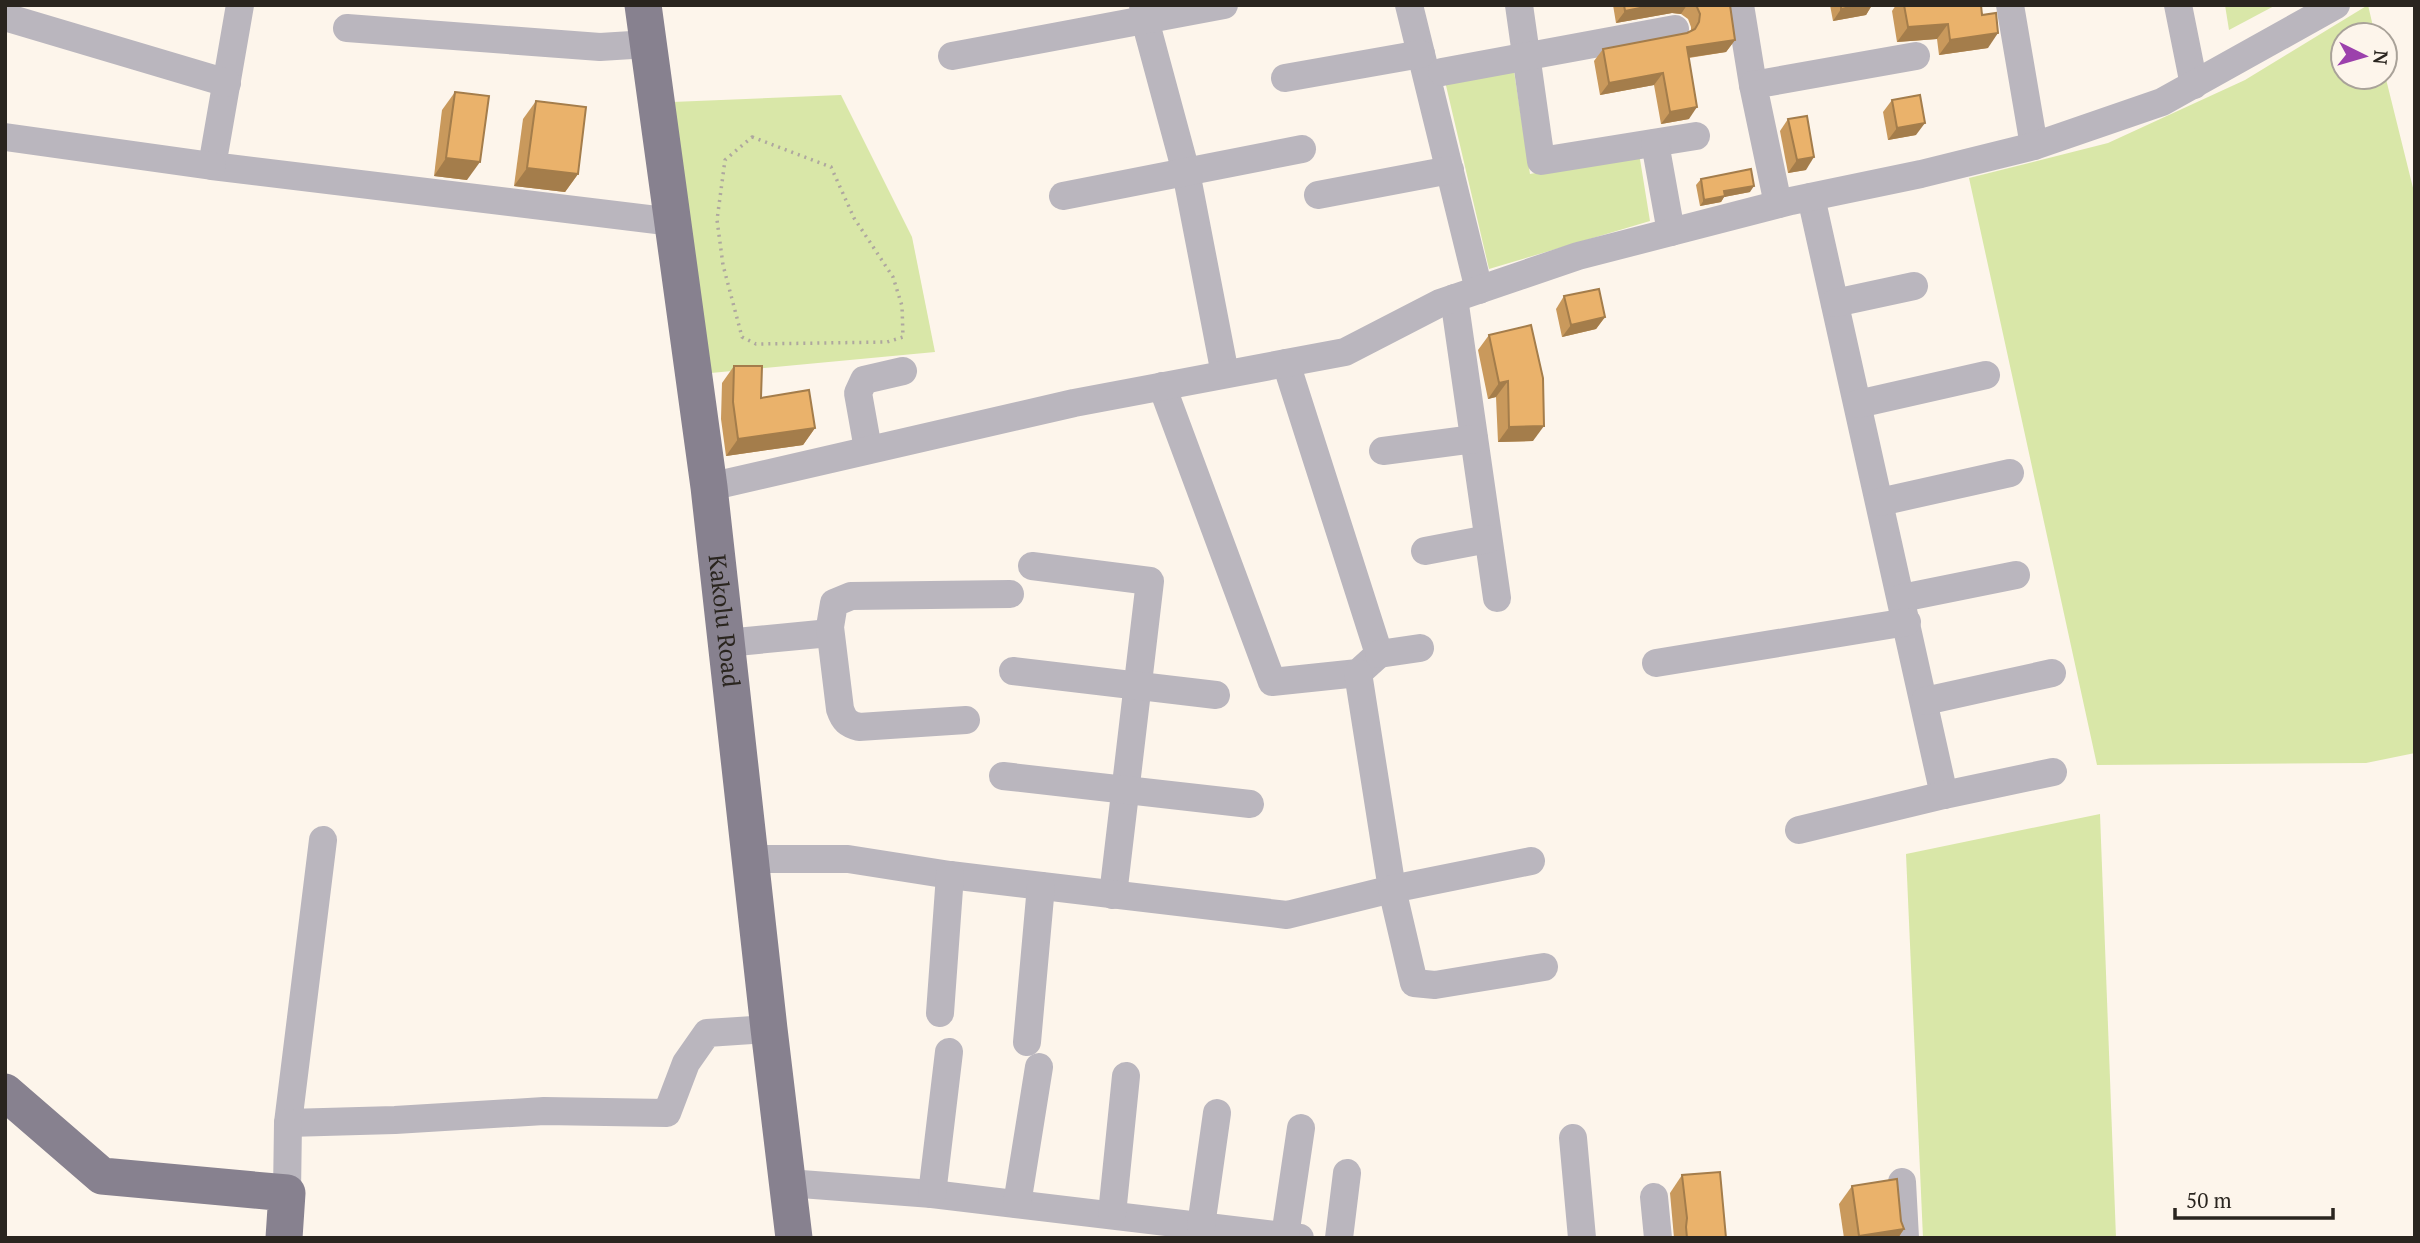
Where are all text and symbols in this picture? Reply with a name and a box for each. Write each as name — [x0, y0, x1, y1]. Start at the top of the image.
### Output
north arrow — [2329, 21, 2399, 91]
text: N — [2368, 49, 2395, 66]
street label: Kakolu Road — [702, 552, 748, 689]
scale bar — [2175, 1176, 2332, 1220]
text: 50 m — [2186, 1186, 2232, 1214]

